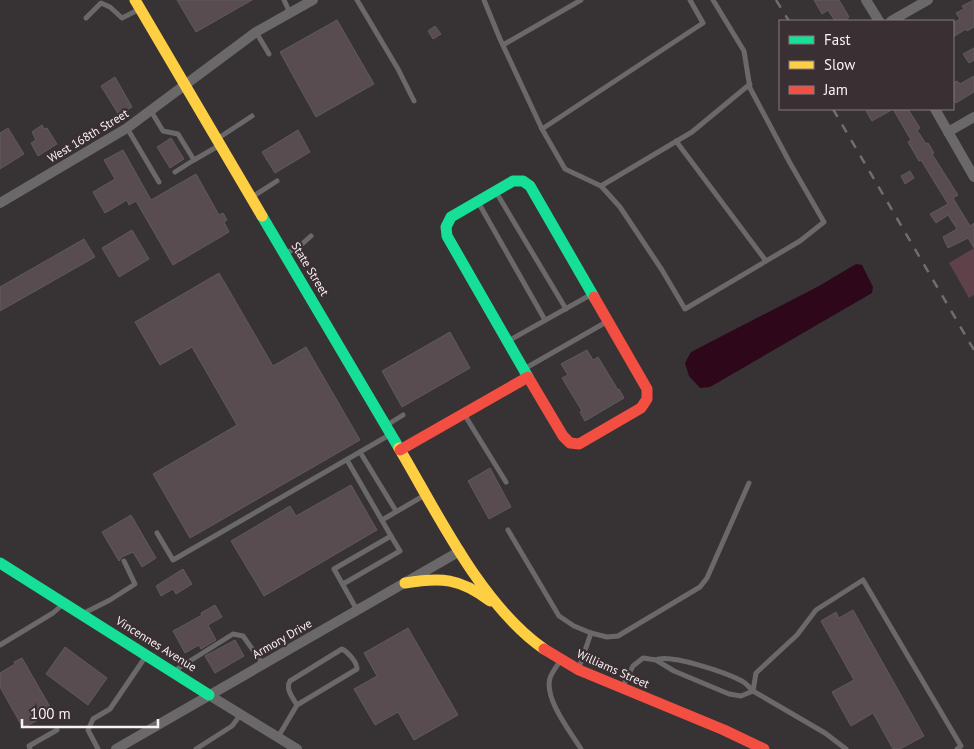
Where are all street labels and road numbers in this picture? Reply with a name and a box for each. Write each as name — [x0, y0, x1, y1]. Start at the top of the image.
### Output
street label: West 168th Street — [44, 105, 131, 166]
street label: State Street — [288, 239, 332, 298]
street label: Vincennes Avenue — [112, 612, 199, 674]
street label: Armory Drive — [249, 615, 314, 662]
street label: Williams Street — [575, 646, 652, 691]

